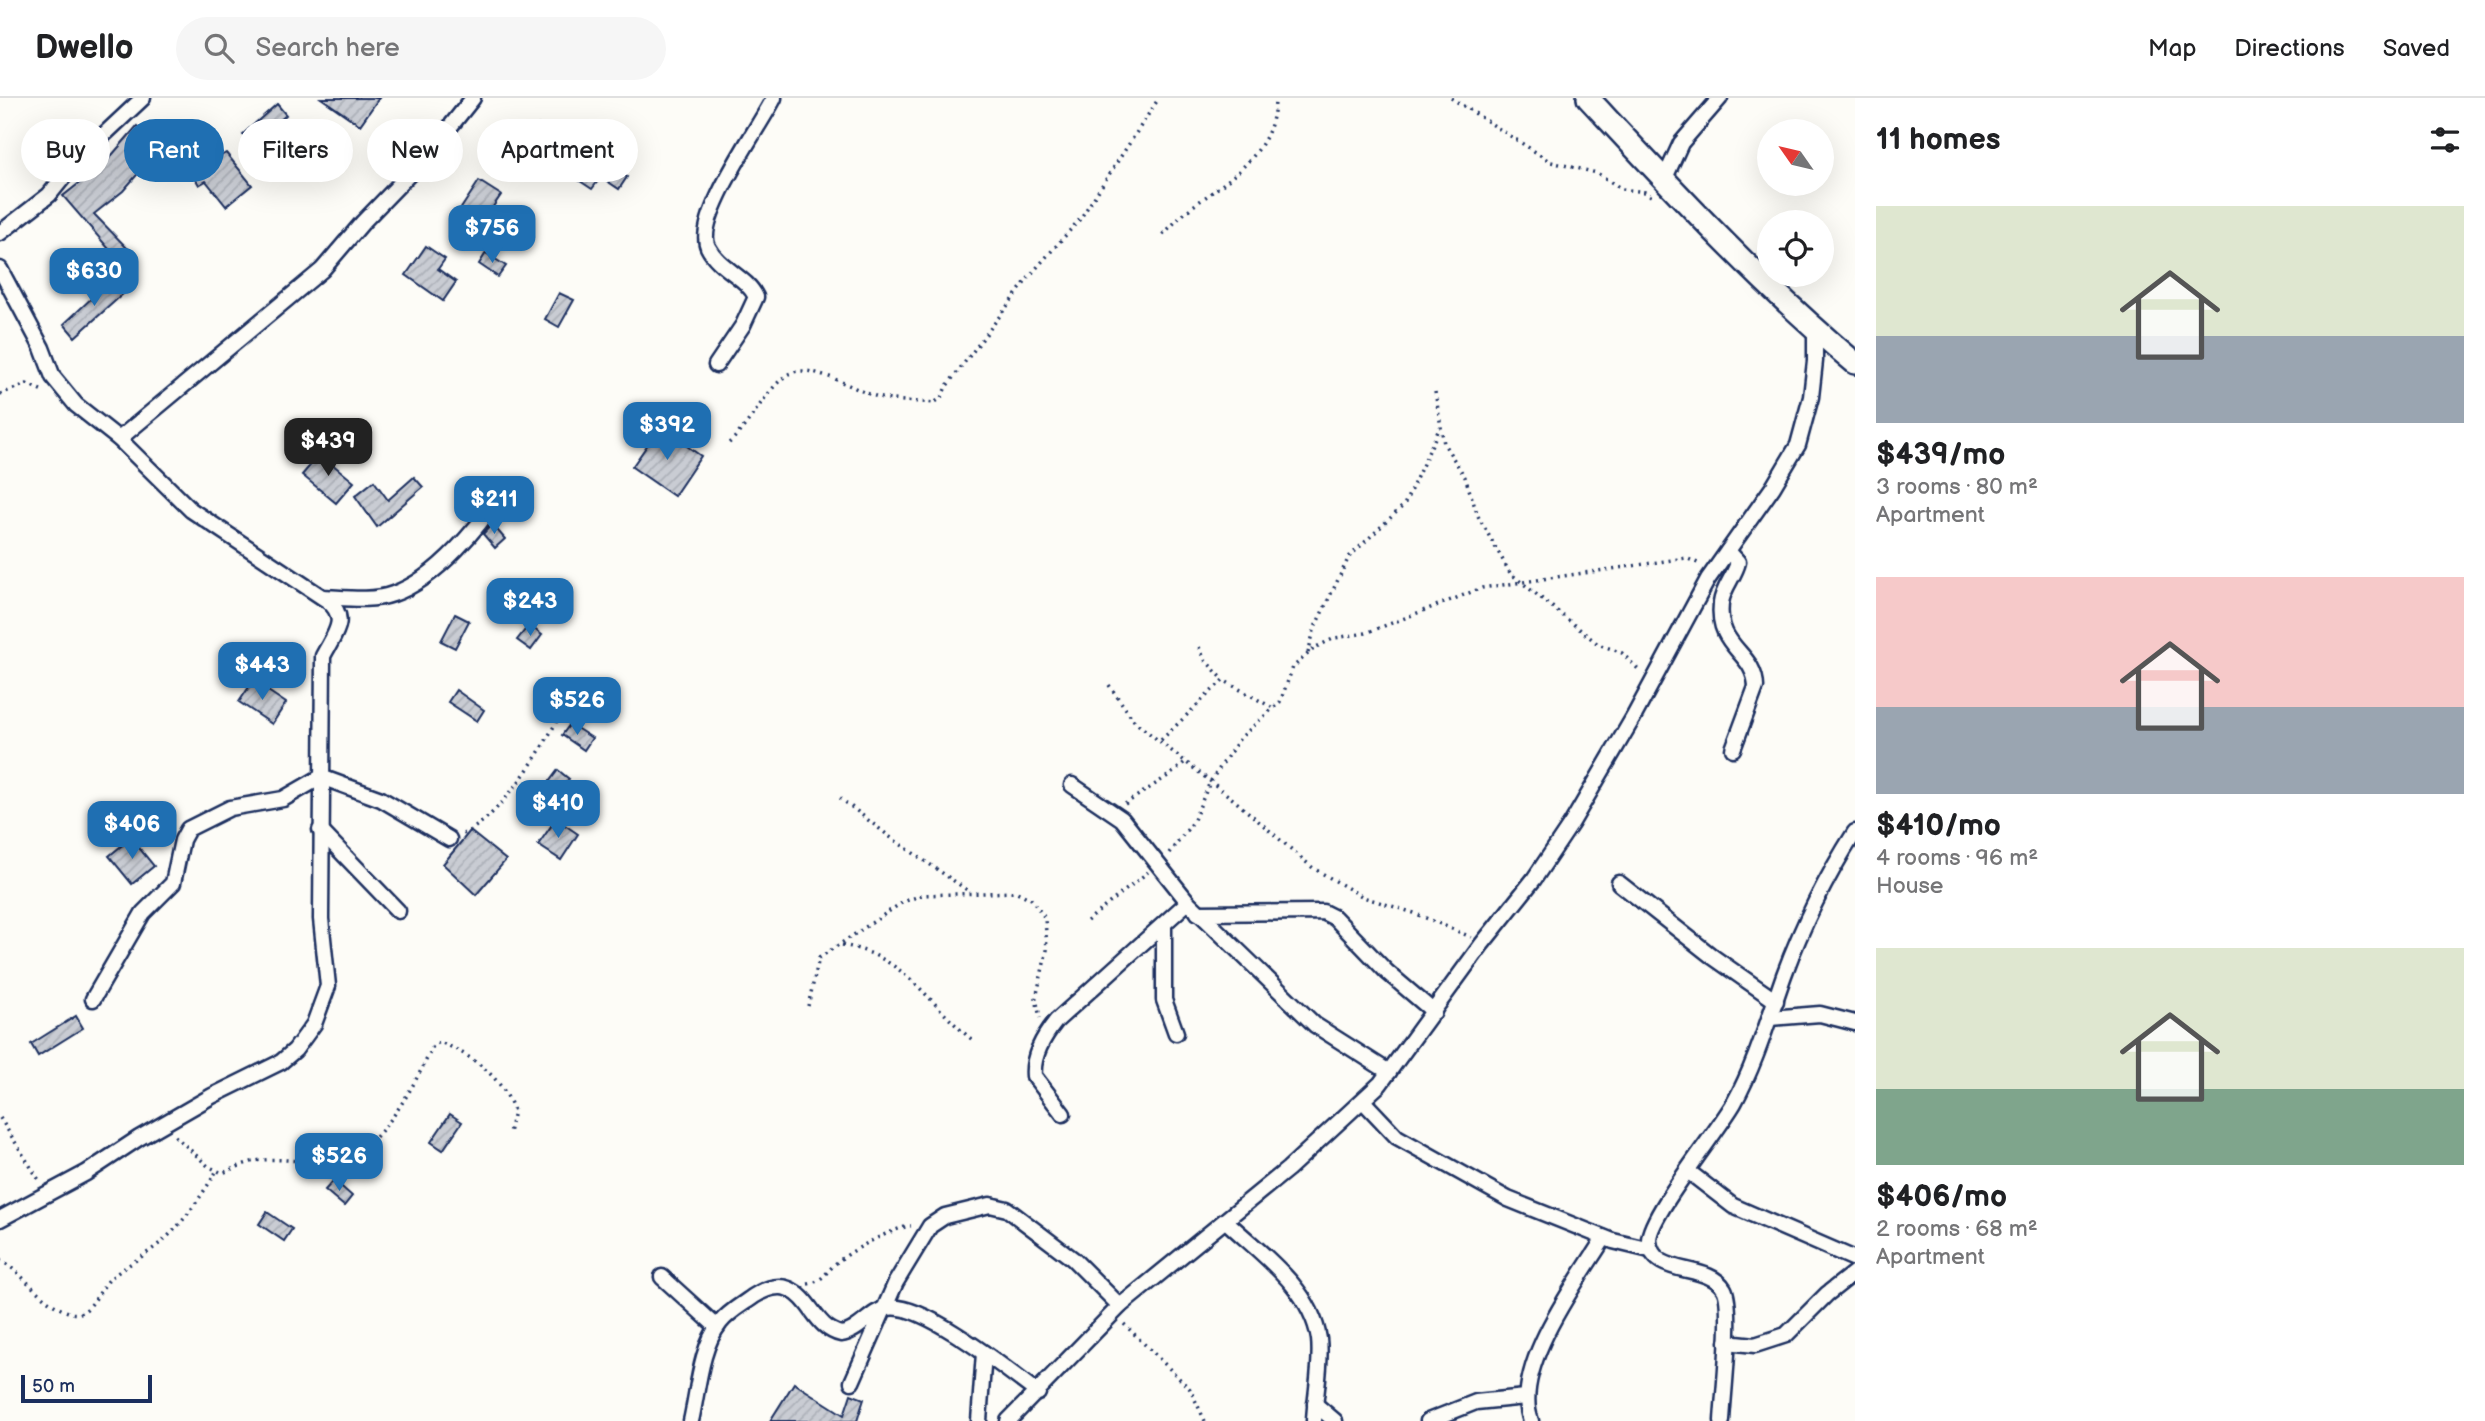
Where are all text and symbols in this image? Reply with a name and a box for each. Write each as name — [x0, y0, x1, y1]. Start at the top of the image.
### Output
search box — [176, 17, 666, 80]
text: Dwello — [35, 28, 134, 68]
icon: search — [200, 29, 238, 67]
text: Search here — [256, 33, 400, 64]
text: Map — [2148, 34, 2196, 63]
text: Directions — [2234, 34, 2345, 63]
text: Saved — [2383, 34, 2450, 63]
chip: Buy — [21, 119, 110, 182]
chip: Rent — [124, 119, 224, 182]
chip: Filters — [238, 119, 353, 182]
chip: New — [367, 119, 463, 182]
chip: Apartment — [477, 119, 638, 182]
north arrow — [1757, 119, 1834, 196]
map controls — [1757, 119, 1834, 287]
icon: filters — [2426, 121, 2464, 159]
text: 11 homes — [1876, 122, 2000, 158]
pin: $756 — [451, 206, 533, 265]
button: locate — [1757, 210, 1834, 287]
text: $756 — [464, 214, 520, 242]
pin: $630 — [53, 248, 135, 308]
icon: home — [2107, 252, 2233, 378]
text: $630 — [66, 257, 122, 285]
pin: $392 — [626, 402, 708, 462]
text: $392 — [639, 411, 695, 439]
pin: $439 — [287, 418, 369, 478]
text: $439 — [300, 427, 356, 455]
text: $439/mo — [1876, 437, 2005, 473]
text: 3 rooms · 80 m² — [1876, 473, 2038, 501]
pin: $211 — [453, 476, 535, 536]
text: $211 — [470, 485, 518, 513]
text: Apartment — [1876, 501, 1985, 529]
pin: $243 — [489, 578, 571, 638]
text: $243 — [502, 587, 558, 615]
icon: home — [2107, 623, 2233, 749]
pin: $443 — [221, 642, 303, 702]
text: $443 — [234, 651, 290, 679]
pin: $526 — [536, 678, 618, 737]
text: $526 — [549, 686, 605, 714]
pin: $410 — [517, 780, 599, 840]
text: $410 — [532, 789, 584, 817]
pin: $406 — [91, 802, 173, 861]
text: $410/mo — [1876, 808, 2001, 844]
text: $406 — [104, 810, 160, 838]
text: 4 rooms · 96 m² — [1876, 844, 2038, 872]
text: House — [1876, 872, 1943, 900]
icon: home — [2107, 994, 2233, 1120]
pin: $526 — [298, 1134, 380, 1193]
text: $526 — [311, 1142, 367, 1170]
text: $406/mo — [1876, 1179, 2007, 1215]
text: 2 rooms · 68 m² — [1876, 1215, 2038, 1243]
text: Apartment — [1876, 1243, 1985, 1271]
scale bar — [21, 1372, 152, 1404]
text: 50 m — [32, 1375, 75, 1398]

